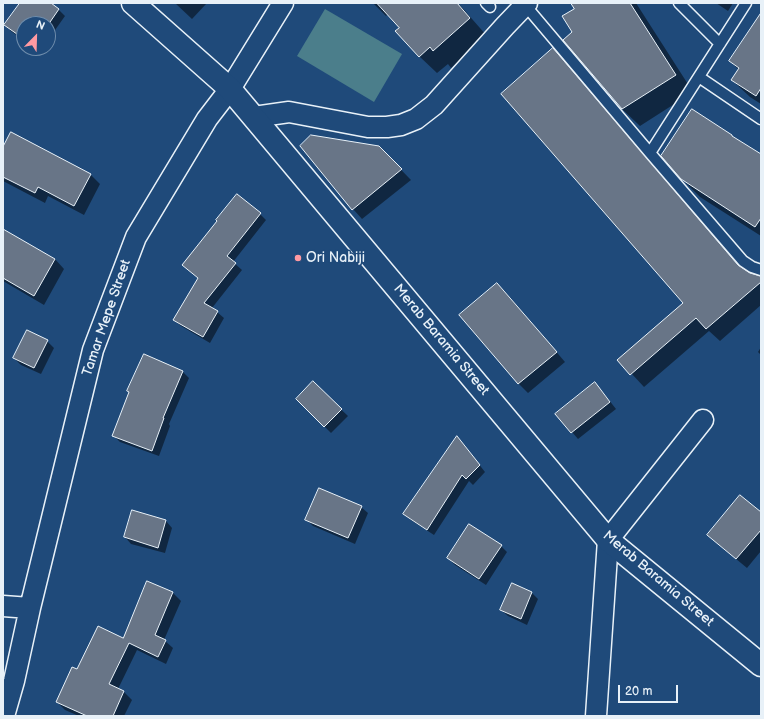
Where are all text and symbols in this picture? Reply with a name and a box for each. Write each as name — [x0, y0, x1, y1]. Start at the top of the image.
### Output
north arrow — [16, 16, 56, 56]
text: N — [34, 18, 47, 33]
place label: Ori Nabiji — [306, 250, 365, 266]
marker: Ori Nabiji — [293, 253, 303, 263]
street label: Tamar Mepe Street — [79, 257, 135, 379]
street label: Merab Baramia Street — [390, 281, 492, 399]
street label: Merab Baramia Street — [599, 528, 717, 630]
scale bar — [620, 677, 680, 703]
text: 20 m — [625, 684, 652, 699]

